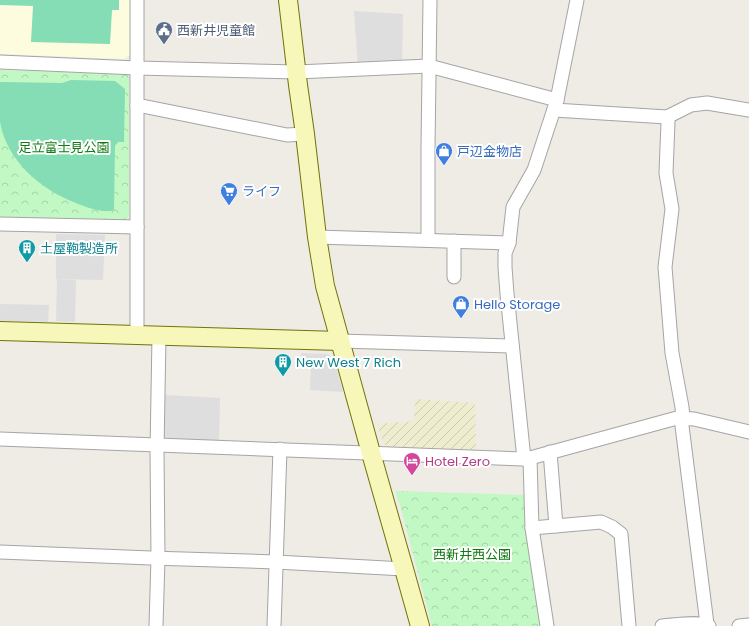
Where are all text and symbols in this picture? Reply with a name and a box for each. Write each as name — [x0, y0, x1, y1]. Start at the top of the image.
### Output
public building icon: 西新井児童館 — [154, 20, 174, 45]
place label: 西新井児童館 — [177, 21, 255, 40]
park label: 足立富士見公園 — [18, 138, 110, 157]
shop icon: 戸辺金物店 — [434, 141, 454, 166]
place label: 戸辺金物店 — [457, 142, 522, 161]
supermarket icon: ライフ — [219, 181, 239, 206]
place label: ライフ — [242, 182, 281, 201]
building icon: 土屋鞄製造所 — [17, 238, 37, 263]
place label: 土屋鞄製造所 — [40, 239, 118, 258]
shop icon: Hello Storage — [451, 294, 471, 319]
place label: Hello Storage — [474, 295, 560, 314]
building icon: New West 7 Rich — [273, 352, 293, 377]
place label: New West 7 Rich — [296, 353, 401, 372]
hotel icon: Hotel Zero — [402, 451, 422, 476]
place label: Hotel Zero — [425, 452, 490, 471]
park label: 西新井西公園 — [433, 545, 511, 564]

